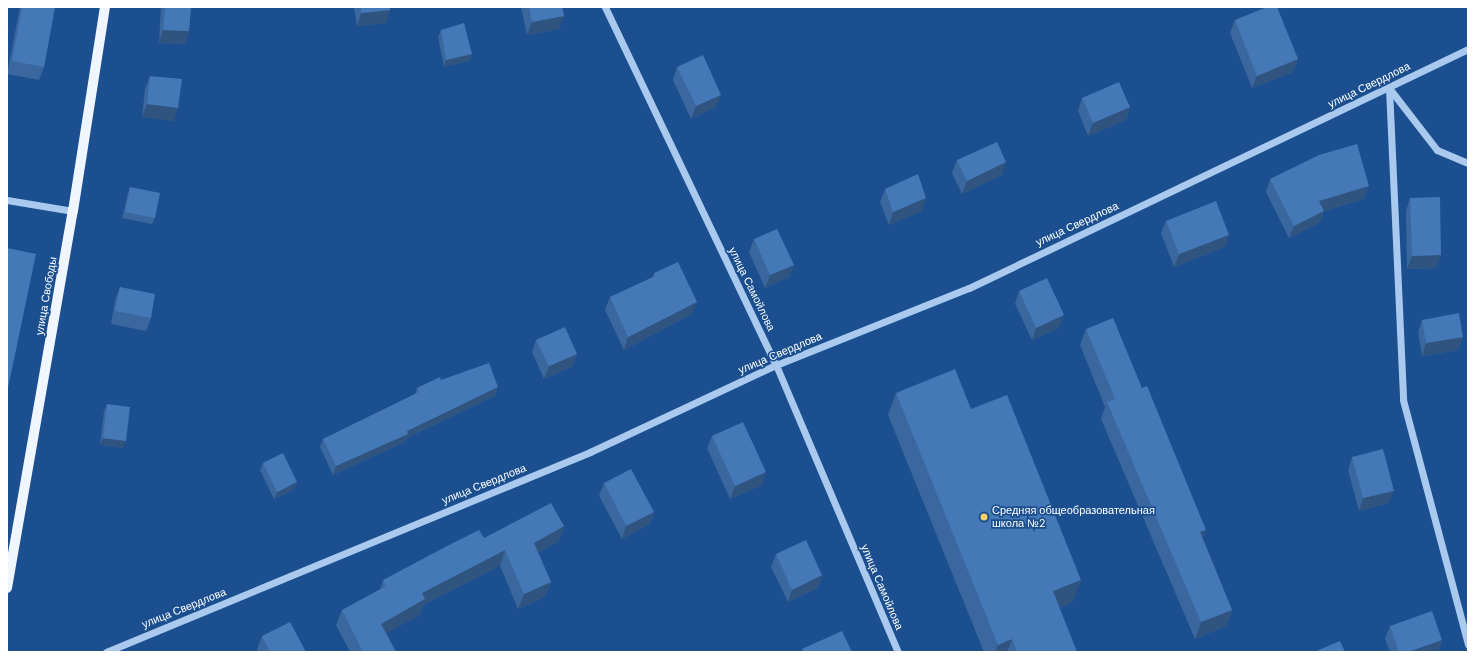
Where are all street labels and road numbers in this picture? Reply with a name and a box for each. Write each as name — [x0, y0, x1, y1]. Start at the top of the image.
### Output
street label: улица Свердлова — [1326, 59, 1412, 111]
street label: улица Свердлова — [1034, 199, 1120, 249]
street label: улица Самойлова — [726, 245, 778, 333]
street label: улица Свободы — [33, 256, 59, 336]
street label: улица Свердлова — [736, 329, 824, 377]
street label: улица Свердлова — [440, 461, 528, 507]
street label: улица Самойлова — [858, 542, 906, 632]
street label: улица Свердлова — [140, 585, 228, 631]

